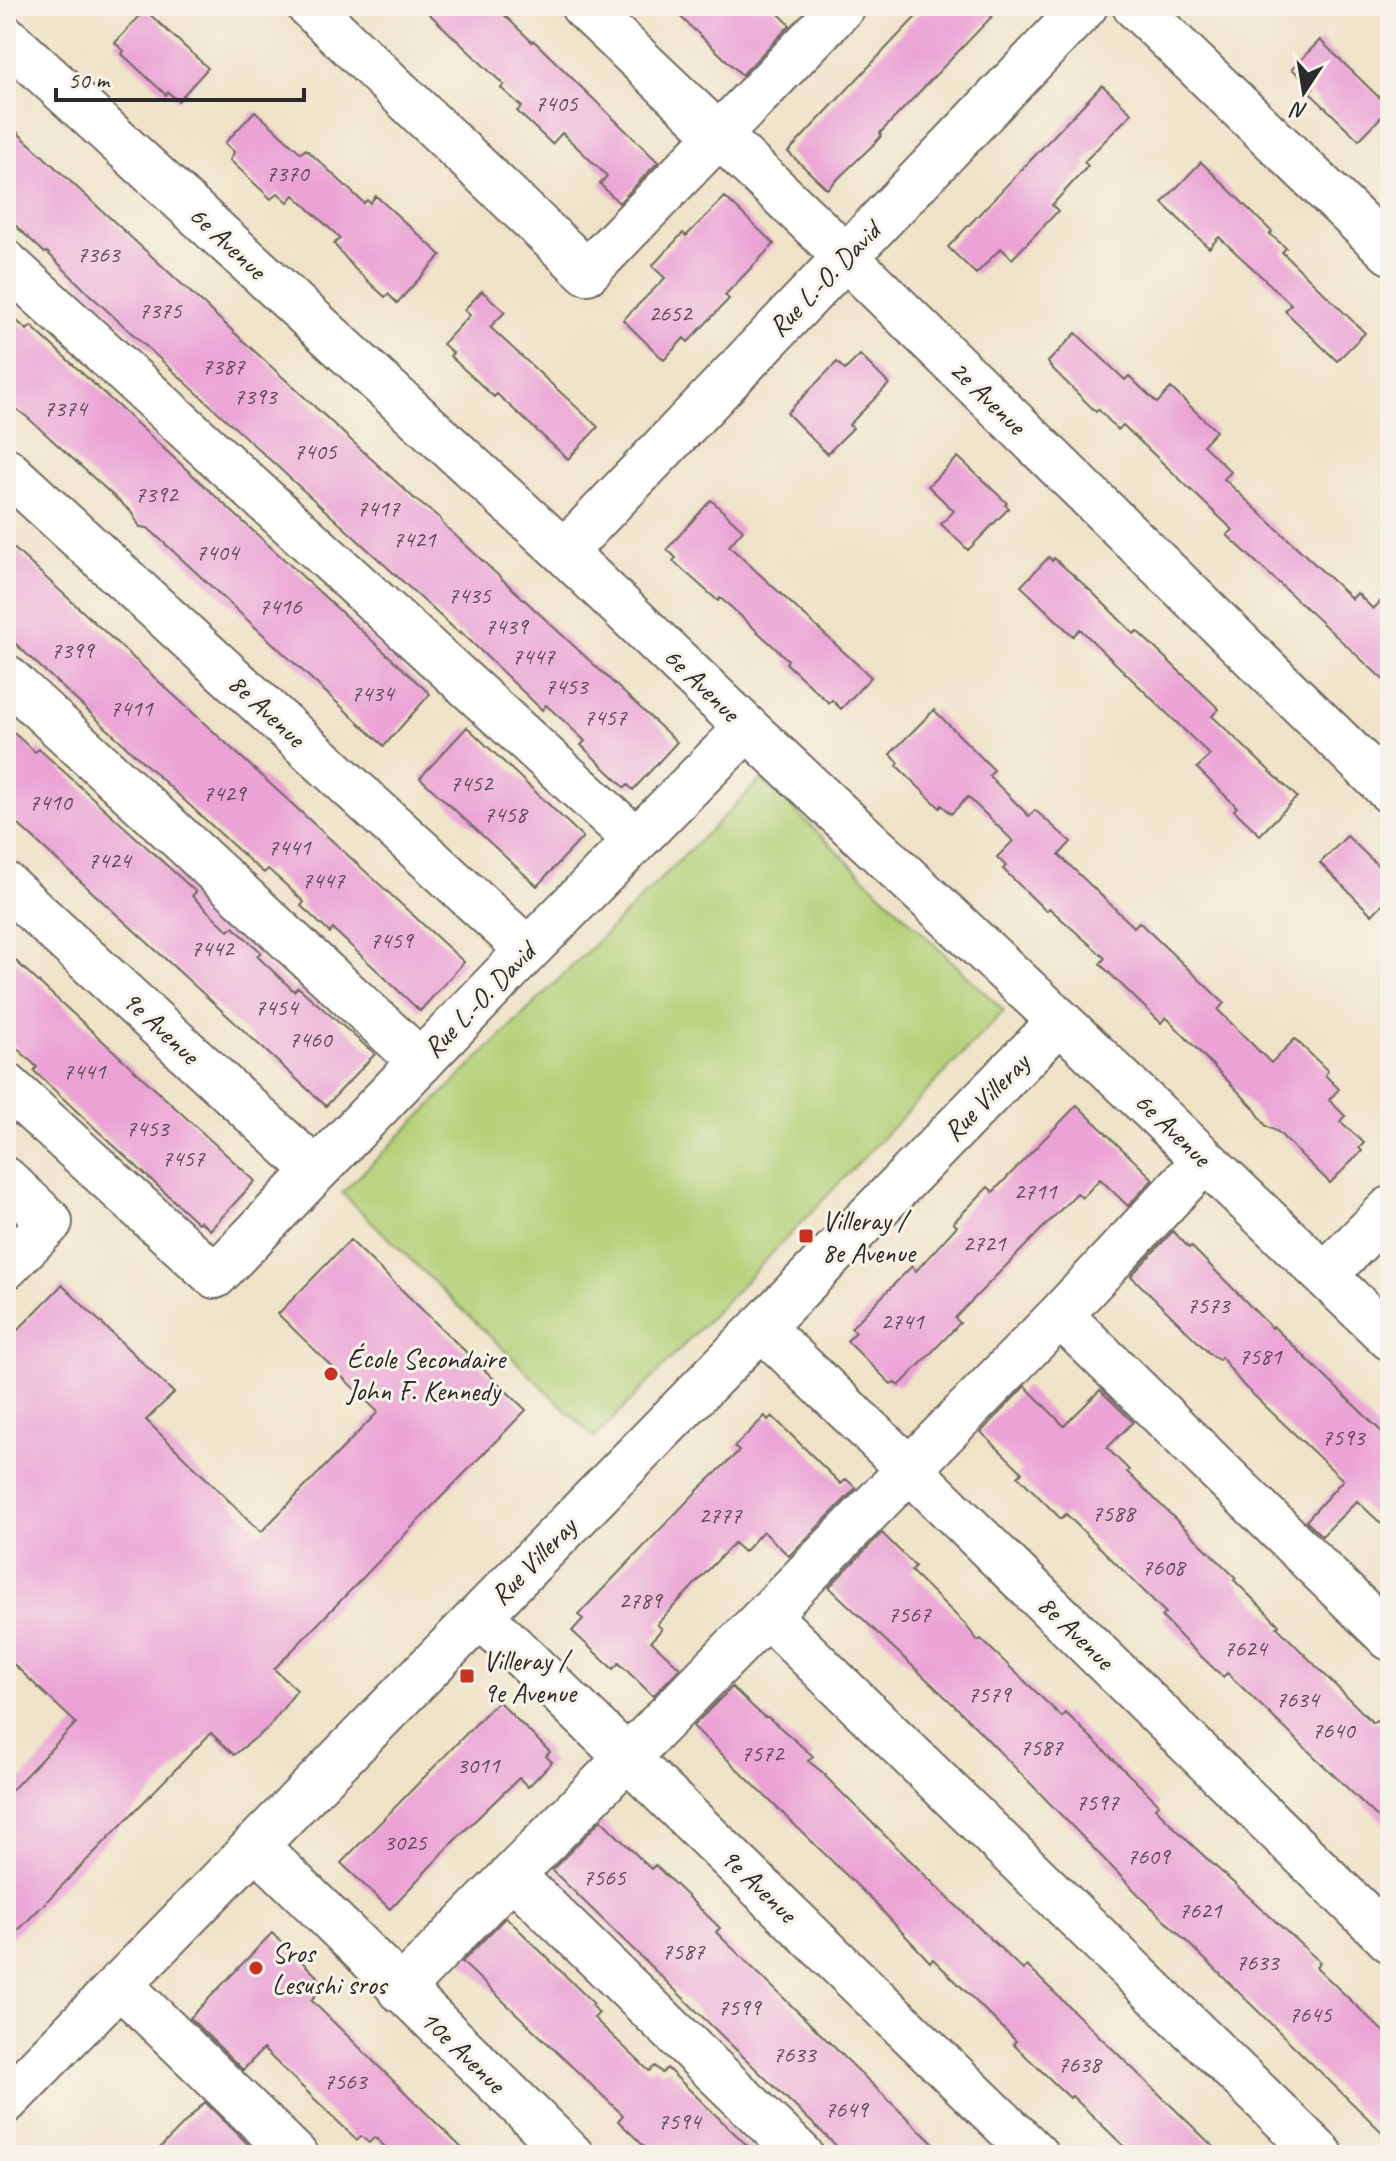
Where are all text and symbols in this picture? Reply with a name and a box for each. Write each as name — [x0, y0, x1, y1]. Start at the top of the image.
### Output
scale bar — [56, 52, 304, 102]
north arrow — [1264, 52, 1344, 132]
text: 50 m — [68, 65, 111, 95]
house number: 7405 — [534, 88, 579, 118]
text: N — [1287, 95, 1310, 126]
house number: 7370 — [265, 158, 311, 188]
street label: 6e Avenue — [182, 198, 275, 288]
street label: Rue L.-O. David — [760, 211, 890, 344]
house number: 7363 — [76, 239, 122, 269]
house number: 7375 — [138, 295, 183, 325]
house number: 2652 — [648, 298, 694, 328]
house number: 7387 — [201, 351, 246, 381]
street label: 2e Avenue — [942, 352, 1035, 443]
house number: 7393 — [233, 381, 279, 411]
house number: 7374 — [43, 393, 89, 423]
house number: 7405 — [293, 436, 338, 466]
house number: 7392 — [134, 479, 180, 509]
house number: 7417 — [356, 493, 401, 523]
house number: 7421 — [392, 524, 437, 554]
house number: 7404 — [195, 537, 241, 567]
house number: 7435 — [447, 580, 492, 610]
house number: 7416 — [258, 591, 303, 621]
house number: 7439 — [484, 611, 530, 641]
house number: 7399 — [50, 635, 96, 665]
street label: 6e Avenue — [656, 639, 749, 730]
house number: 7447 — [511, 641, 556, 671]
street label: 8e Avenue — [221, 666, 314, 756]
house number: 7453 — [544, 671, 590, 701]
house number: 7434 — [350, 678, 396, 708]
house number: 7411 — [109, 693, 154, 723]
house number: 7457 — [583, 702, 628, 732]
house number: 7452 — [449, 768, 495, 798]
house number: 7429 — [202, 778, 248, 808]
house number: 7410 — [28, 787, 74, 817]
house number: 7458 — [483, 799, 529, 829]
house number: 7441 — [267, 832, 312, 862]
house number: 7424 — [87, 845, 133, 875]
house number: 7447 — [301, 865, 346, 895]
house number: 7459 — [369, 925, 415, 955]
street label: Rue L.-O. David — [415, 932, 545, 1065]
house number: 7442 — [190, 933, 236, 963]
street label: 9e Avenue — [115, 983, 208, 1073]
house number: 7454 — [254, 992, 300, 1022]
house number: 7460 — [288, 1024, 334, 1054]
street label: Rue Villeray — [936, 1044, 1038, 1148]
house number: 7441 — [62, 1056, 107, 1086]
street label: 6e Avenue — [1127, 1084, 1220, 1175]
house number: 7453 — [125, 1113, 171, 1143]
house number: 7457 — [161, 1143, 206, 1173]
house number: 2711 — [1013, 1176, 1058, 1206]
place label: Villeray / 8e Avenue — [822, 1203, 917, 1270]
marker: Villeray / 8e Avenue — [797, 1227, 815, 1245]
house number: 2721 — [962, 1228, 1007, 1258]
house number: 7573 — [1186, 1290, 1232, 1320]
house number: 2741 — [880, 1306, 925, 1336]
place label: École Secondaire John F. Kennedy — [345, 1341, 507, 1408]
house number: 7581 — [1238, 1341, 1283, 1371]
marker: École Secondaire John F. Kennedy — [322, 1365, 340, 1383]
house number: 7593 — [1321, 1422, 1367, 1452]
house number: 7588 — [1091, 1498, 1137, 1528]
house number: 2777 — [698, 1500, 743, 1530]
street label: Rue Villeray — [483, 1508, 585, 1612]
house number: 7608 — [1141, 1552, 1187, 1582]
house number: 2789 — [618, 1585, 664, 1615]
street label: 8e Avenue — [1030, 1587, 1123, 1678]
house number: 7567 — [887, 1599, 932, 1629]
house number: 7624 — [1223, 1633, 1269, 1663]
place label: Villeray / 9e Avenue — [483, 1643, 578, 1710]
marker: Villeray / 9e Avenue — [458, 1667, 476, 1685]
house number: 7579 — [967, 1679, 1013, 1709]
house number: 7634 — [1275, 1684, 1321, 1714]
house number: 7640 — [1311, 1715, 1357, 1745]
house number: 7587 — [1019, 1732, 1064, 1762]
house number: 7572 — [740, 1738, 786, 1768]
house number: 3011 — [456, 1750, 501, 1780]
house number: 7597 — [1075, 1787, 1120, 1817]
house number: 3025 — [383, 1827, 428, 1857]
street label: 9e Avenue — [713, 1840, 806, 1931]
house number: 7609 — [1126, 1841, 1172, 1871]
house number: 7565 — [582, 1862, 627, 1892]
house number: 7621 — [1178, 1895, 1223, 1925]
place label: Sros Lesushi sros — [272, 1935, 389, 2002]
house number: 7587 — [661, 1936, 706, 1966]
house number: 7633 — [1235, 1947, 1281, 1977]
marker: Sros Lesushi sros — [247, 1959, 265, 1977]
house number: 7599 — [717, 1992, 763, 2022]
house number: 7645 — [1288, 1999, 1333, 2029]
street label: 10e Avenue — [413, 2002, 514, 2102]
house number: 7633 — [772, 2039, 818, 2069]
house number: 7638 — [1057, 2049, 1103, 2079]
house number: 7563 — [323, 2066, 369, 2096]
house number: 7649 — [824, 2094, 870, 2124]
house number: 7594 — [657, 2106, 703, 2136]

